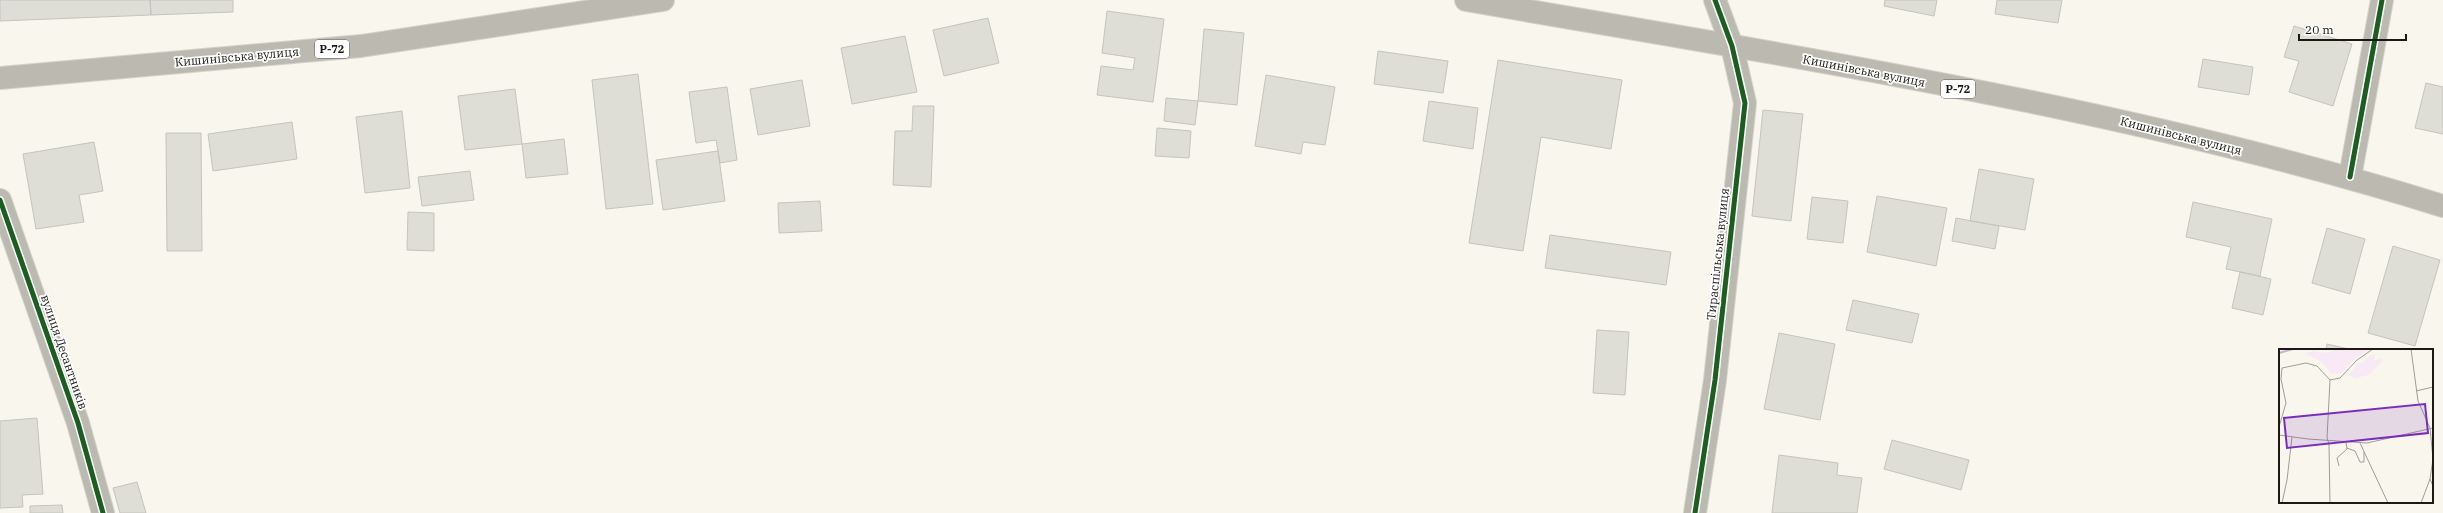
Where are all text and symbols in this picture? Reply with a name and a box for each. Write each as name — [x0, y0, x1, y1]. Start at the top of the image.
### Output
scale bar — [2299, 16, 2406, 42]
text: 20 m — [2305, 22, 2334, 37]
road number: Р-72 — [315, 40, 349, 58]
street label: Кишинівська вулиця — [174, 44, 300, 69]
street label: Кишинівська вулиця — [1802, 51, 1927, 90]
road number: Р-72 — [1941, 80, 1975, 98]
street label: Кишинівська вулиця — [2119, 113, 2243, 158]
street label: Тираспільська вулиця — [1703, 187, 1732, 321]
street label: вулиця Десантників — [38, 293, 91, 411]
inset map — [2279, 349, 2433, 503]

